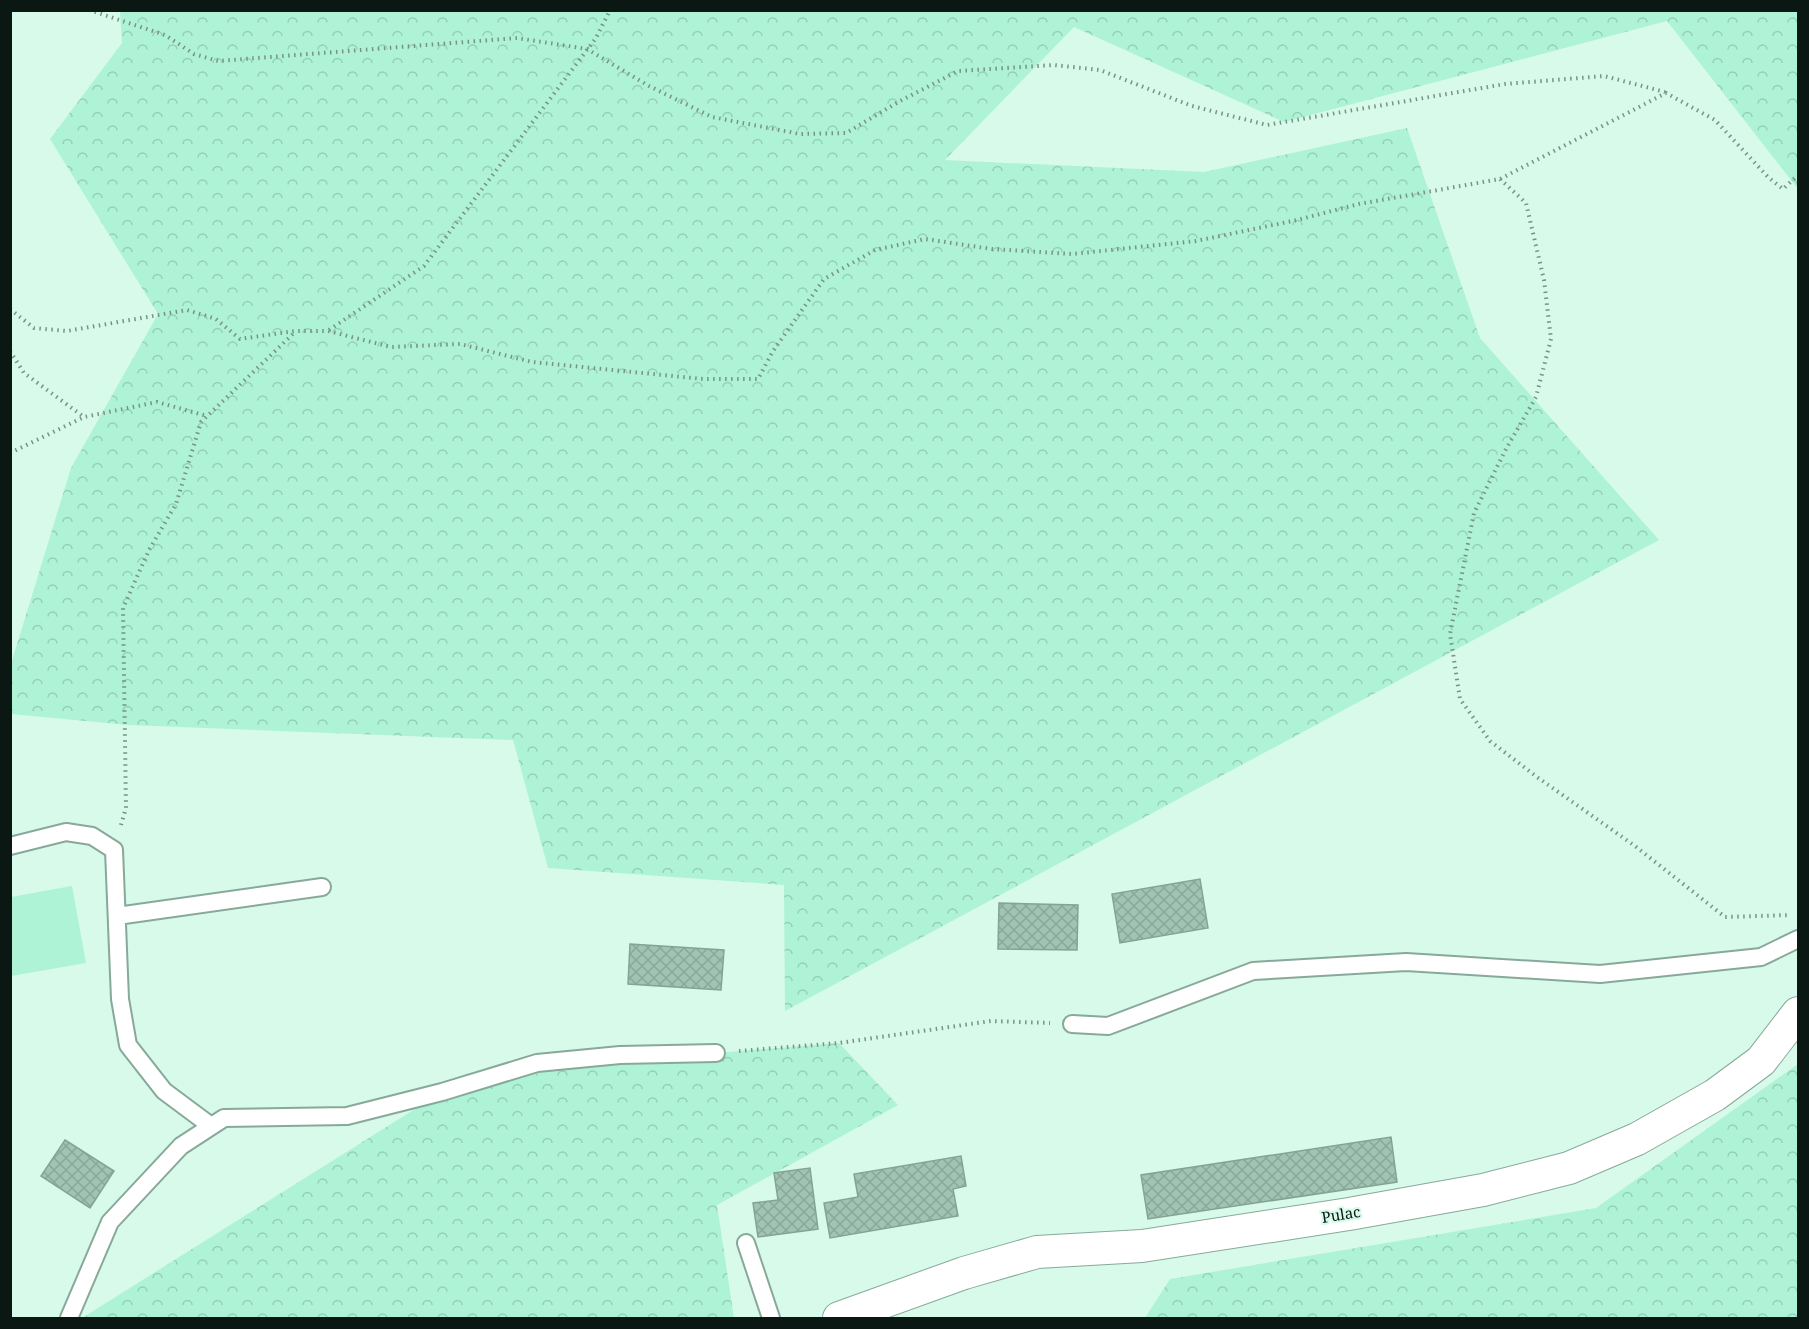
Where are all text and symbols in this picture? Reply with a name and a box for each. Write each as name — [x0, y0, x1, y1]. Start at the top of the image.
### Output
street label: Pulac — [1320, 1201, 1362, 1227]

